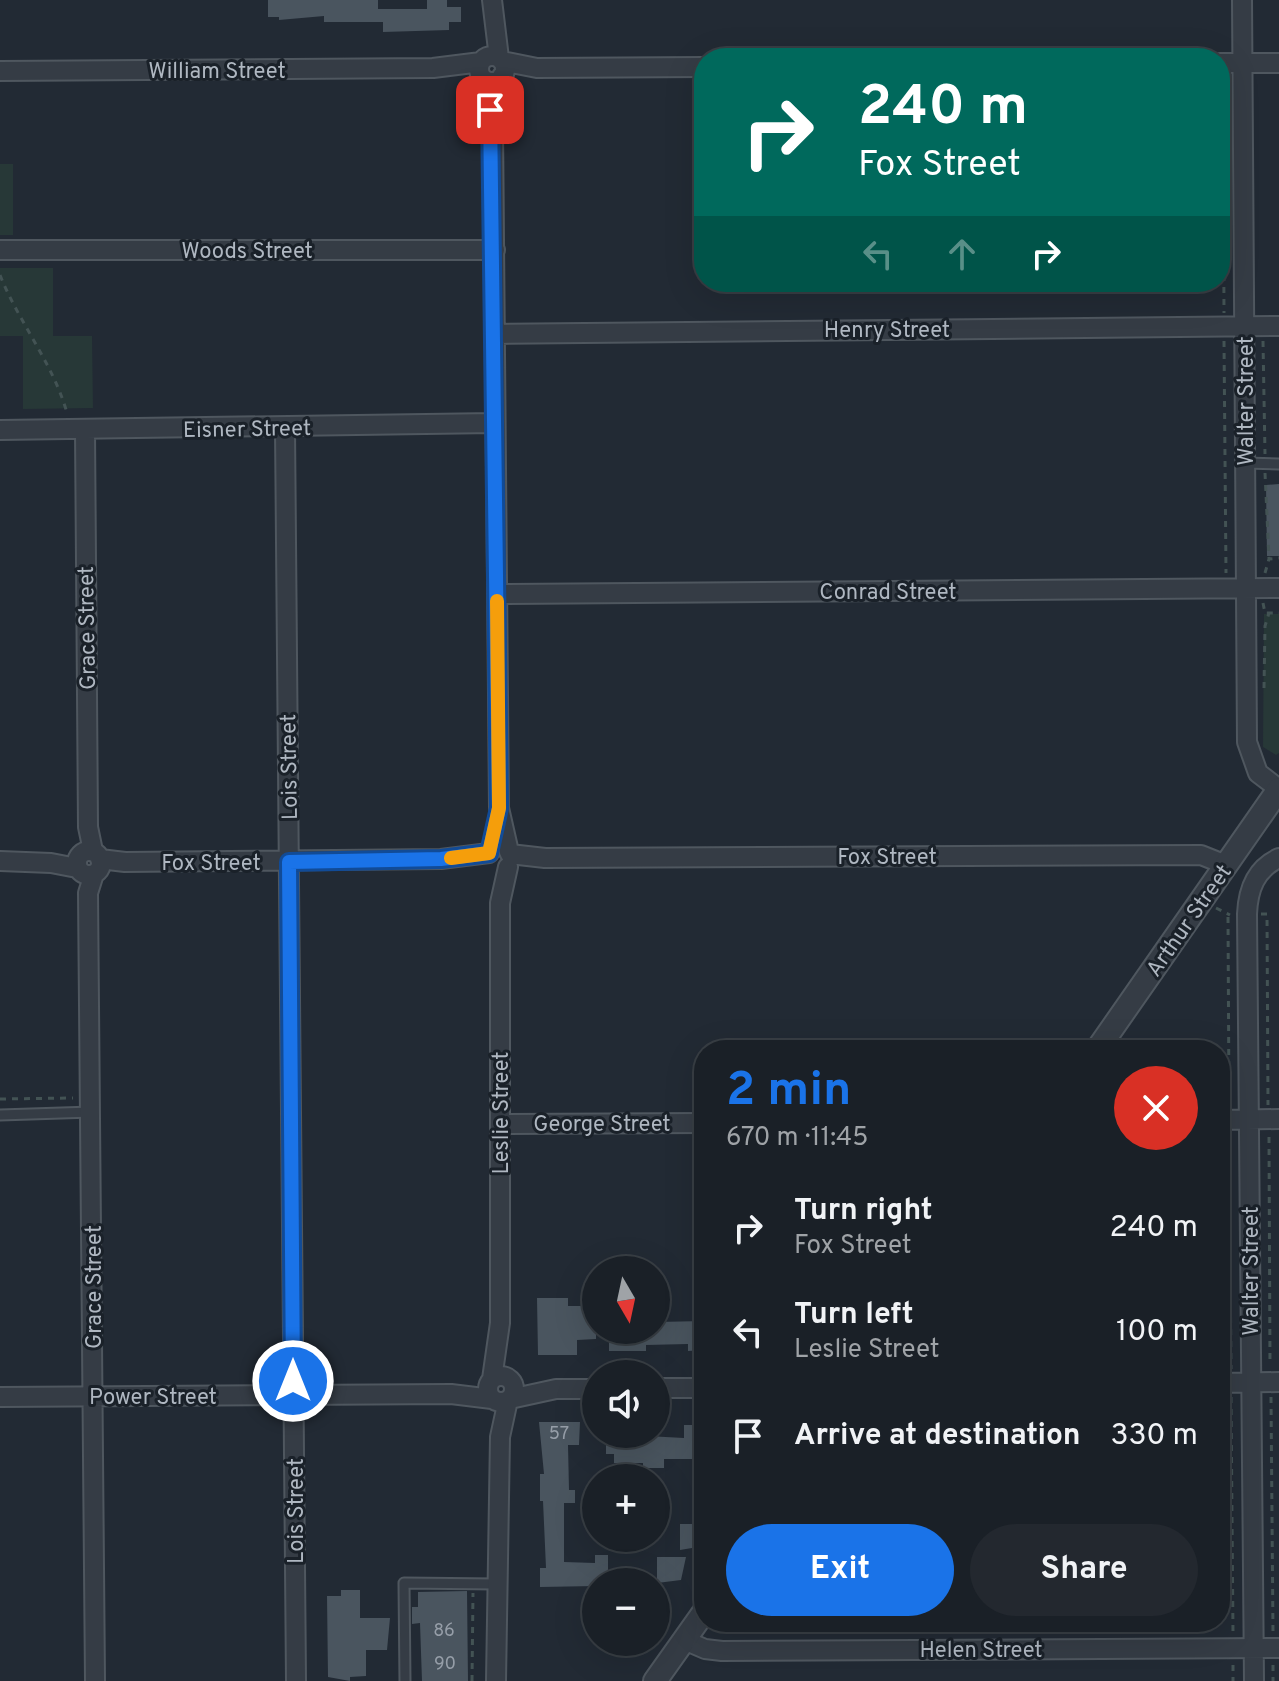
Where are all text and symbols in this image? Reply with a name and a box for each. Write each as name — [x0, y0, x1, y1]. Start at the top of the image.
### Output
street label: William Street — [148, 59, 286, 86]
text: 240 m — [858, 74, 1028, 144]
pin — [456, 76, 524, 144]
icon: right — [726, 80, 830, 184]
icon: arrive — [468, 88, 512, 132]
text: Fox Street — [858, 143, 1021, 189]
icon: left — [856, 232, 900, 276]
icon: ahead — [940, 232, 984, 276]
icon: right — [1024, 232, 1068, 276]
street label: Woods Street — [181, 239, 313, 266]
street label: Henry Street — [824, 318, 950, 345]
street label: Walter Street — [1234, 336, 1261, 466]
street label: Eisner Street — [183, 416, 311, 445]
street label: Grace Street — [74, 566, 103, 690]
street label: Conrad Street — [819, 580, 957, 607]
street label: Lois Street — [276, 714, 305, 820]
street label: Fox Street — [837, 845, 937, 872]
street label: Fox Street — [161, 851, 261, 878]
street label: Arthur Street — [1141, 860, 1239, 983]
street label: Leslie Street — [489, 1051, 516, 1175]
text: 2 min — [726, 1062, 851, 1122]
button: close — [1114, 1066, 1198, 1150]
street label: George Street — [533, 1112, 671, 1139]
text: 670 m · 11:45 — [726, 1122, 868, 1155]
text: Turn right — [794, 1193, 932, 1230]
icon: right — [726, 1206, 770, 1250]
street label: Walter Street — [1239, 1206, 1266, 1336]
text: 240 m — [1110, 1210, 1198, 1247]
street label: Grace Street — [82, 1225, 109, 1349]
text: Fox Street — [794, 1230, 912, 1263]
north arrow — [582, 1256, 670, 1344]
map controls — [582, 1256, 670, 1656]
text: Turn left — [794, 1297, 914, 1334]
icon: left — [726, 1310, 770, 1354]
text: 100 m — [1116, 1314, 1198, 1351]
text: Leslie Street — [794, 1334, 940, 1367]
position arrow — [251, 1339, 335, 1423]
button: sound — [582, 1360, 670, 1448]
street label: Power Street — [89, 1385, 217, 1412]
icon: arrive — [726, 1414, 770, 1458]
text: Arrive at destination — [794, 1418, 1080, 1455]
text: 330 m — [1110, 1418, 1198, 1455]
house number: 57 — [549, 1423, 569, 1446]
street label: Lois Street — [284, 1458, 311, 1564]
button: + — [582, 1464, 670, 1552]
button: Exit — [726, 1524, 954, 1616]
button: Share — [970, 1524, 1198, 1616]
button: − — [582, 1568, 670, 1656]
house number: 86 — [433, 1620, 455, 1643]
street label: Helen Street — [919, 1638, 1043, 1665]
house number: 90 — [434, 1653, 456, 1676]

